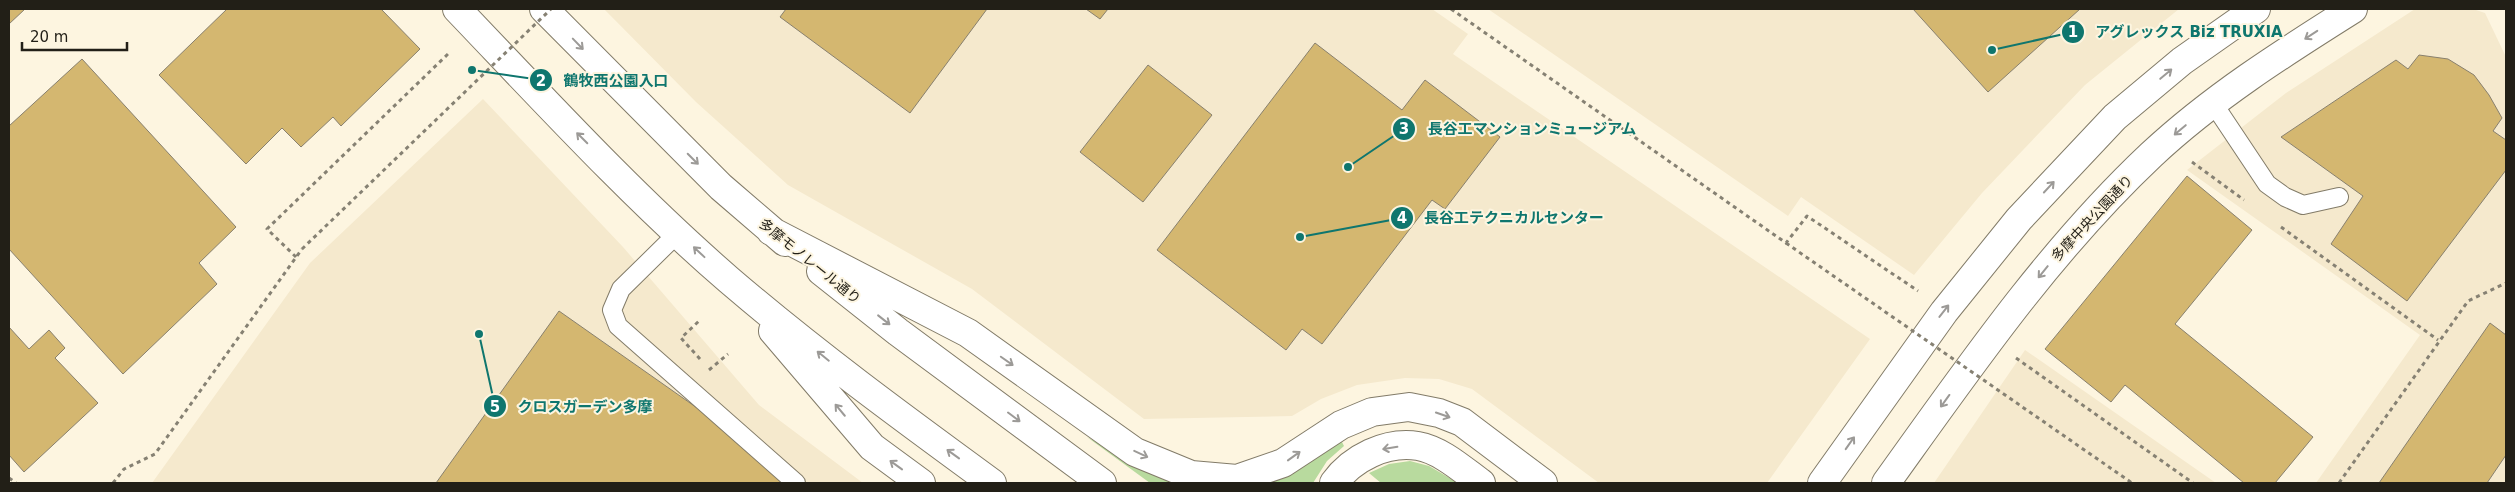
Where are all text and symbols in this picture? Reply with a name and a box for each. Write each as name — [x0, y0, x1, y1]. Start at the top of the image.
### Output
callout: アグレックス Biz TRUXIA — [2060, 17, 2294, 47]
scale bar — [22, 20, 128, 52]
text: 1 — [2068, 23, 2078, 41]
text: アグレックス Biz TRUXIA — [2095, 23, 2283, 41]
text: 20 m — [30, 28, 68, 46]
one-way arrow — [2305, 30, 2319, 40]
one-way arrow — [572, 38, 584, 50]
callout: 鶴牧西公園入口 — [529, 65, 679, 95]
one-way arrow — [2159, 69, 2172, 80]
text: 2 — [536, 72, 546, 90]
text: 鶴牧西公園入口 — [563, 72, 669, 90]
callout: 長谷工マンションミュージアム — [1392, 114, 1647, 144]
text: 3 — [1399, 120, 1409, 138]
text: 長谷工マンションミュージアム — [1428, 120, 1636, 138]
one-way arrow — [2174, 125, 2187, 136]
one-way arrow — [577, 133, 589, 145]
one-way arrow — [687, 153, 699, 165]
street label: 多摩中央公園通り — [2048, 172, 2136, 264]
one-way arrow — [2043, 181, 2055, 193]
callout: 長谷工テクニカルセンター — [1389, 203, 1614, 233]
text: 4 — [1397, 209, 1407, 227]
text: 長谷工テクニカルセンター — [1424, 209, 1604, 227]
street label: 多摩モノレール通り — [756, 215, 864, 307]
one-way arrow — [692, 246, 705, 258]
one-way arrow — [2037, 265, 2048, 278]
one-way arrow — [1939, 305, 1950, 318]
one-way arrow — [877, 315, 891, 325]
one-way arrow — [817, 351, 830, 362]
one-way arrow — [1000, 356, 1014, 366]
callout: クロスガーデン多摩 — [482, 391, 662, 421]
one-way arrow — [1940, 394, 1950, 408]
text: 5 — [490, 398, 500, 416]
text: クロスガーデン多摩 — [517, 398, 653, 416]
one-way arrow — [835, 404, 846, 417]
one-way arrow — [1435, 411, 1450, 420]
one-way arrow — [1007, 412, 1020, 423]
one-way arrow — [1845, 437, 1855, 451]
one-way arrow — [1383, 443, 1399, 453]
one-way arrow — [946, 449, 960, 459]
one-way arrow — [1133, 449, 1148, 459]
one-way arrow — [1287, 451, 1301, 461]
one-way arrow — [890, 460, 903, 471]

